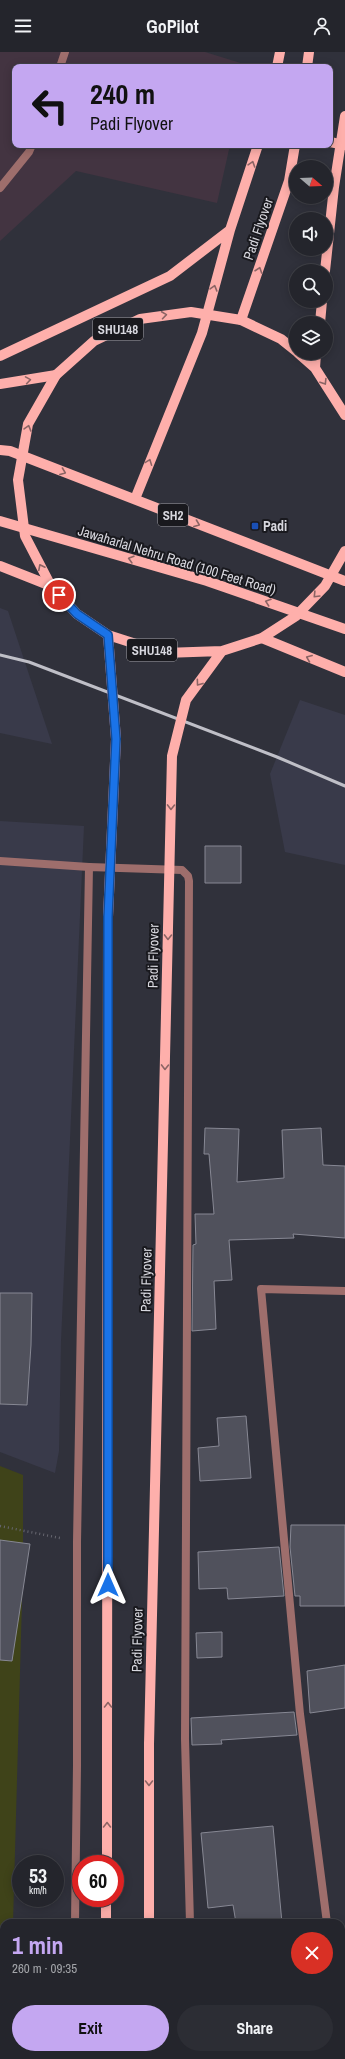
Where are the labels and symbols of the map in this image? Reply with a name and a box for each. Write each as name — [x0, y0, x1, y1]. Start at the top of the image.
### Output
north arrow — [289, 160, 333, 204]
one-way arrow — [247, 161, 256, 168]
street label: Padi Flyover — [239, 195, 277, 262]
one-way arrow — [254, 266, 262, 273]
one-way arrow — [209, 285, 218, 292]
one-way arrow — [161, 311, 167, 320]
road number: SHU148 — [93, 318, 143, 340]
one-way arrow — [25, 376, 31, 385]
one-way arrow — [319, 377, 326, 384]
one-way arrow — [23, 425, 32, 432]
one-way arrow — [144, 459, 152, 466]
one-way arrow — [60, 467, 67, 475]
road number: SH2 — [158, 504, 188, 526]
place label: Padi — [263, 517, 287, 535]
one-way arrow — [194, 520, 201, 528]
street label: Jawaharlal Nehru Road (100 Feet Road) — [76, 521, 278, 599]
marker: Padi — [250, 521, 260, 531]
one-way arrow — [128, 555, 135, 564]
one-way arrow — [38, 563, 46, 571]
pin — [42, 578, 76, 612]
one-way arrow — [313, 590, 321, 598]
one-way arrow — [265, 599, 272, 607]
road number: SHU148 — [127, 639, 177, 661]
one-way arrow — [305, 654, 312, 662]
one-way arrow — [196, 679, 204, 686]
one-way arrow — [167, 804, 175, 810]
street label: Padi Flyover — [143, 923, 163, 988]
one-way arrow — [164, 934, 172, 940]
one-way arrow — [160, 1064, 169, 1070]
street label: Padi Flyover — [136, 1247, 156, 1312]
position arrow — [87, 1564, 129, 1606]
street label: Padi Flyover — [127, 1607, 147, 1672]
one-way arrow — [104, 1702, 112, 1708]
one-way arrow — [145, 1780, 153, 1786]
one-way arrow — [103, 1822, 111, 1828]
speed limit sign: 60 — [72, 1855, 124, 1907]

